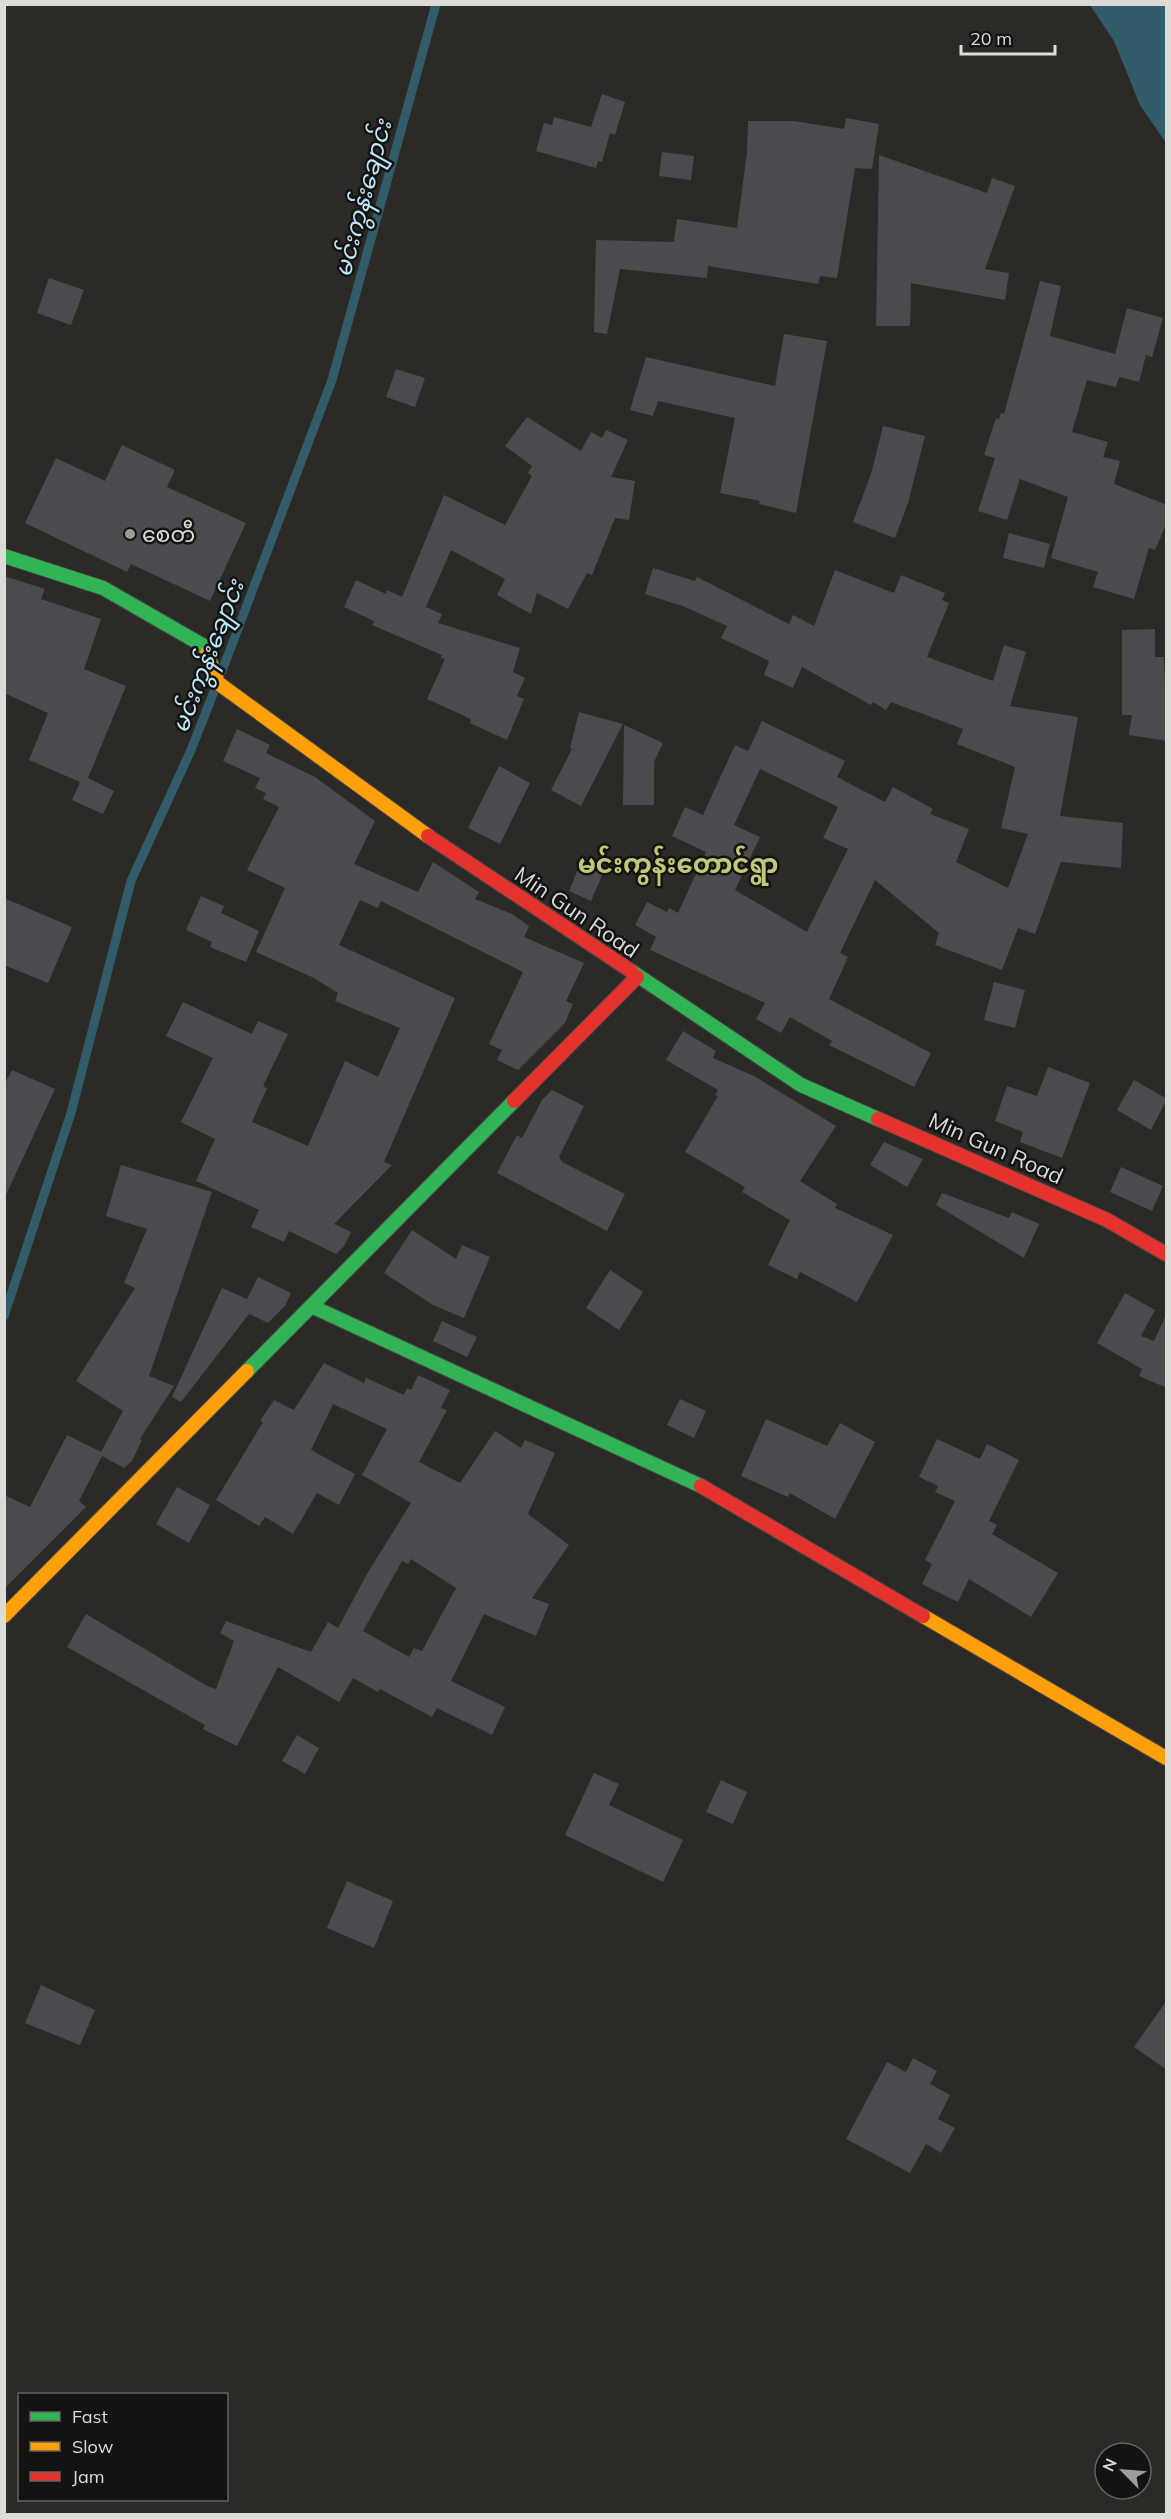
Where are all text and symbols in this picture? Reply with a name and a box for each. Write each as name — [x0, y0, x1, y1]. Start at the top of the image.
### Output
scale bar — [961, 18, 1056, 56]
text: 20 m — [970, 27, 1012, 50]
water label: မင်းကွန်းချောင်း — [326, 114, 404, 281]
place label: စေတီ — [142, 519, 195, 548]
marker: စေတီ — [123, 527, 137, 541]
water label: မင်းကွန်းချောင်း — [163, 573, 256, 739]
district label: မင်းကွန်းတောင်ရွာ — [578, 845, 778, 886]
street label: Min Gun Road — [509, 860, 645, 964]
street label: Min Gun Road — [924, 1106, 1068, 1190]
legend — [18, 2393, 228, 2501]
text: Fast — [72, 2405, 108, 2428]
text: Slow — [72, 2435, 114, 2458]
north arrow — [1093, 2441, 1153, 2501]
text: N — [1098, 2455, 1121, 2474]
text: Jam — [72, 2465, 105, 2488]

